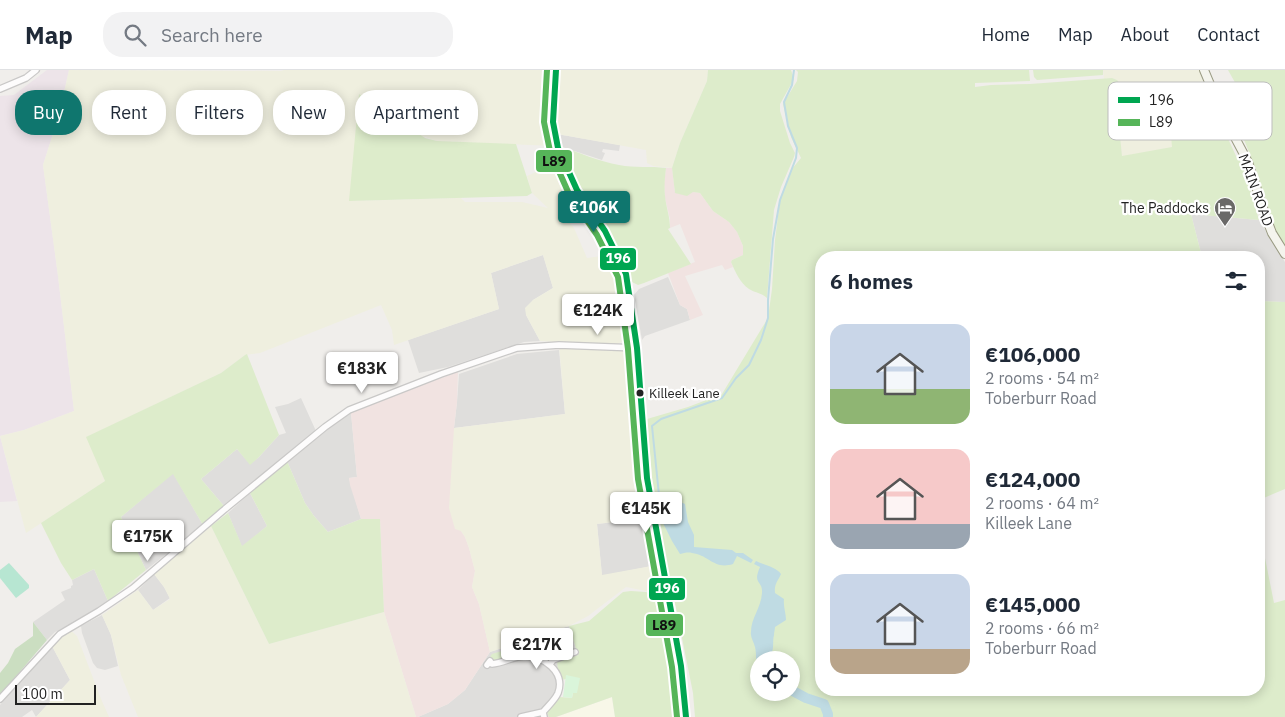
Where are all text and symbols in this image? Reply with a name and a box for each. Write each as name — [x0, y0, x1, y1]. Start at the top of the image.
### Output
search box — [103, 12, 453, 57]
text: Map — [25, 19, 73, 51]
icon: search — [121, 21, 149, 49]
text: Search here — [161, 23, 263, 47]
text: Home — [982, 23, 1030, 46]
text: Map — [1058, 23, 1093, 46]
text: About — [1121, 23, 1169, 46]
text: Contact — [1197, 23, 1260, 46]
legend — [1108, 82, 1272, 140]
chip: Buy — [15, 90, 82, 135]
chip: Rent — [92, 90, 166, 135]
chip: Filters — [176, 90, 263, 135]
chip: New — [273, 90, 345, 135]
chip: Apartment — [355, 90, 478, 135]
text: 196 — [1149, 91, 1174, 109]
text: L89 — [1149, 113, 1173, 131]
line badge: L89 — [535, 149, 573, 173]
street label: MAIN ROAD — [1235, 151, 1277, 229]
text: L89 — [542, 152, 566, 170]
pin: €106K — [559, 190, 629, 233]
hotel icon: The Paddocks — [1213, 196, 1237, 227]
text: €106K — [569, 197, 619, 217]
place label: The Paddocks — [1121, 199, 1209, 217]
line badge: 196 — [599, 247, 637, 271]
text: 196 — [605, 249, 631, 267]
text: 6 homes — [830, 267, 913, 295]
icon: filters — [1222, 267, 1250, 295]
pin: €124K — [563, 294, 633, 336]
text: €124K — [573, 300, 623, 320]
text: €106,000 — [985, 340, 1080, 368]
icon: home — [870, 344, 930, 404]
pin: €183K — [327, 352, 397, 394]
text: €183K — [337, 358, 387, 378]
text: 2 rooms · 54 m² — [985, 368, 1099, 388]
place label: Killeek Lane — [649, 385, 720, 402]
marker: Killeek Lane — [635, 388, 645, 398]
text: Toberburr Road — [985, 388, 1097, 408]
text: €124,000 — [985, 465, 1080, 493]
icon: home — [870, 469, 930, 529]
pin: €145K — [611, 492, 681, 534]
text: 2 rooms · 64 m² — [985, 493, 1099, 513]
text: €145K — [621, 498, 671, 518]
text: Killeek Lane — [985, 513, 1072, 533]
pin: €175K — [113, 520, 183, 562]
text: €175K — [123, 526, 173, 546]
line badge: 196 — [648, 577, 686, 601]
text: 196 — [654, 579, 680, 597]
text: €145,000 — [985, 590, 1080, 618]
icon: home — [870, 594, 930, 654]
line badge: L89 — [645, 613, 684, 637]
text: L89 — [652, 616, 676, 634]
text: 2 rooms · 66 m² — [985, 618, 1099, 638]
pin: €217K — [502, 628, 572, 670]
text: €217K — [512, 634, 562, 654]
text: Toberburr Road — [985, 638, 1097, 658]
map controls — [750, 651, 800, 701]
button: locate — [750, 651, 800, 701]
scale bar — [15, 682, 96, 705]
text: 100 m — [22, 685, 63, 703]

